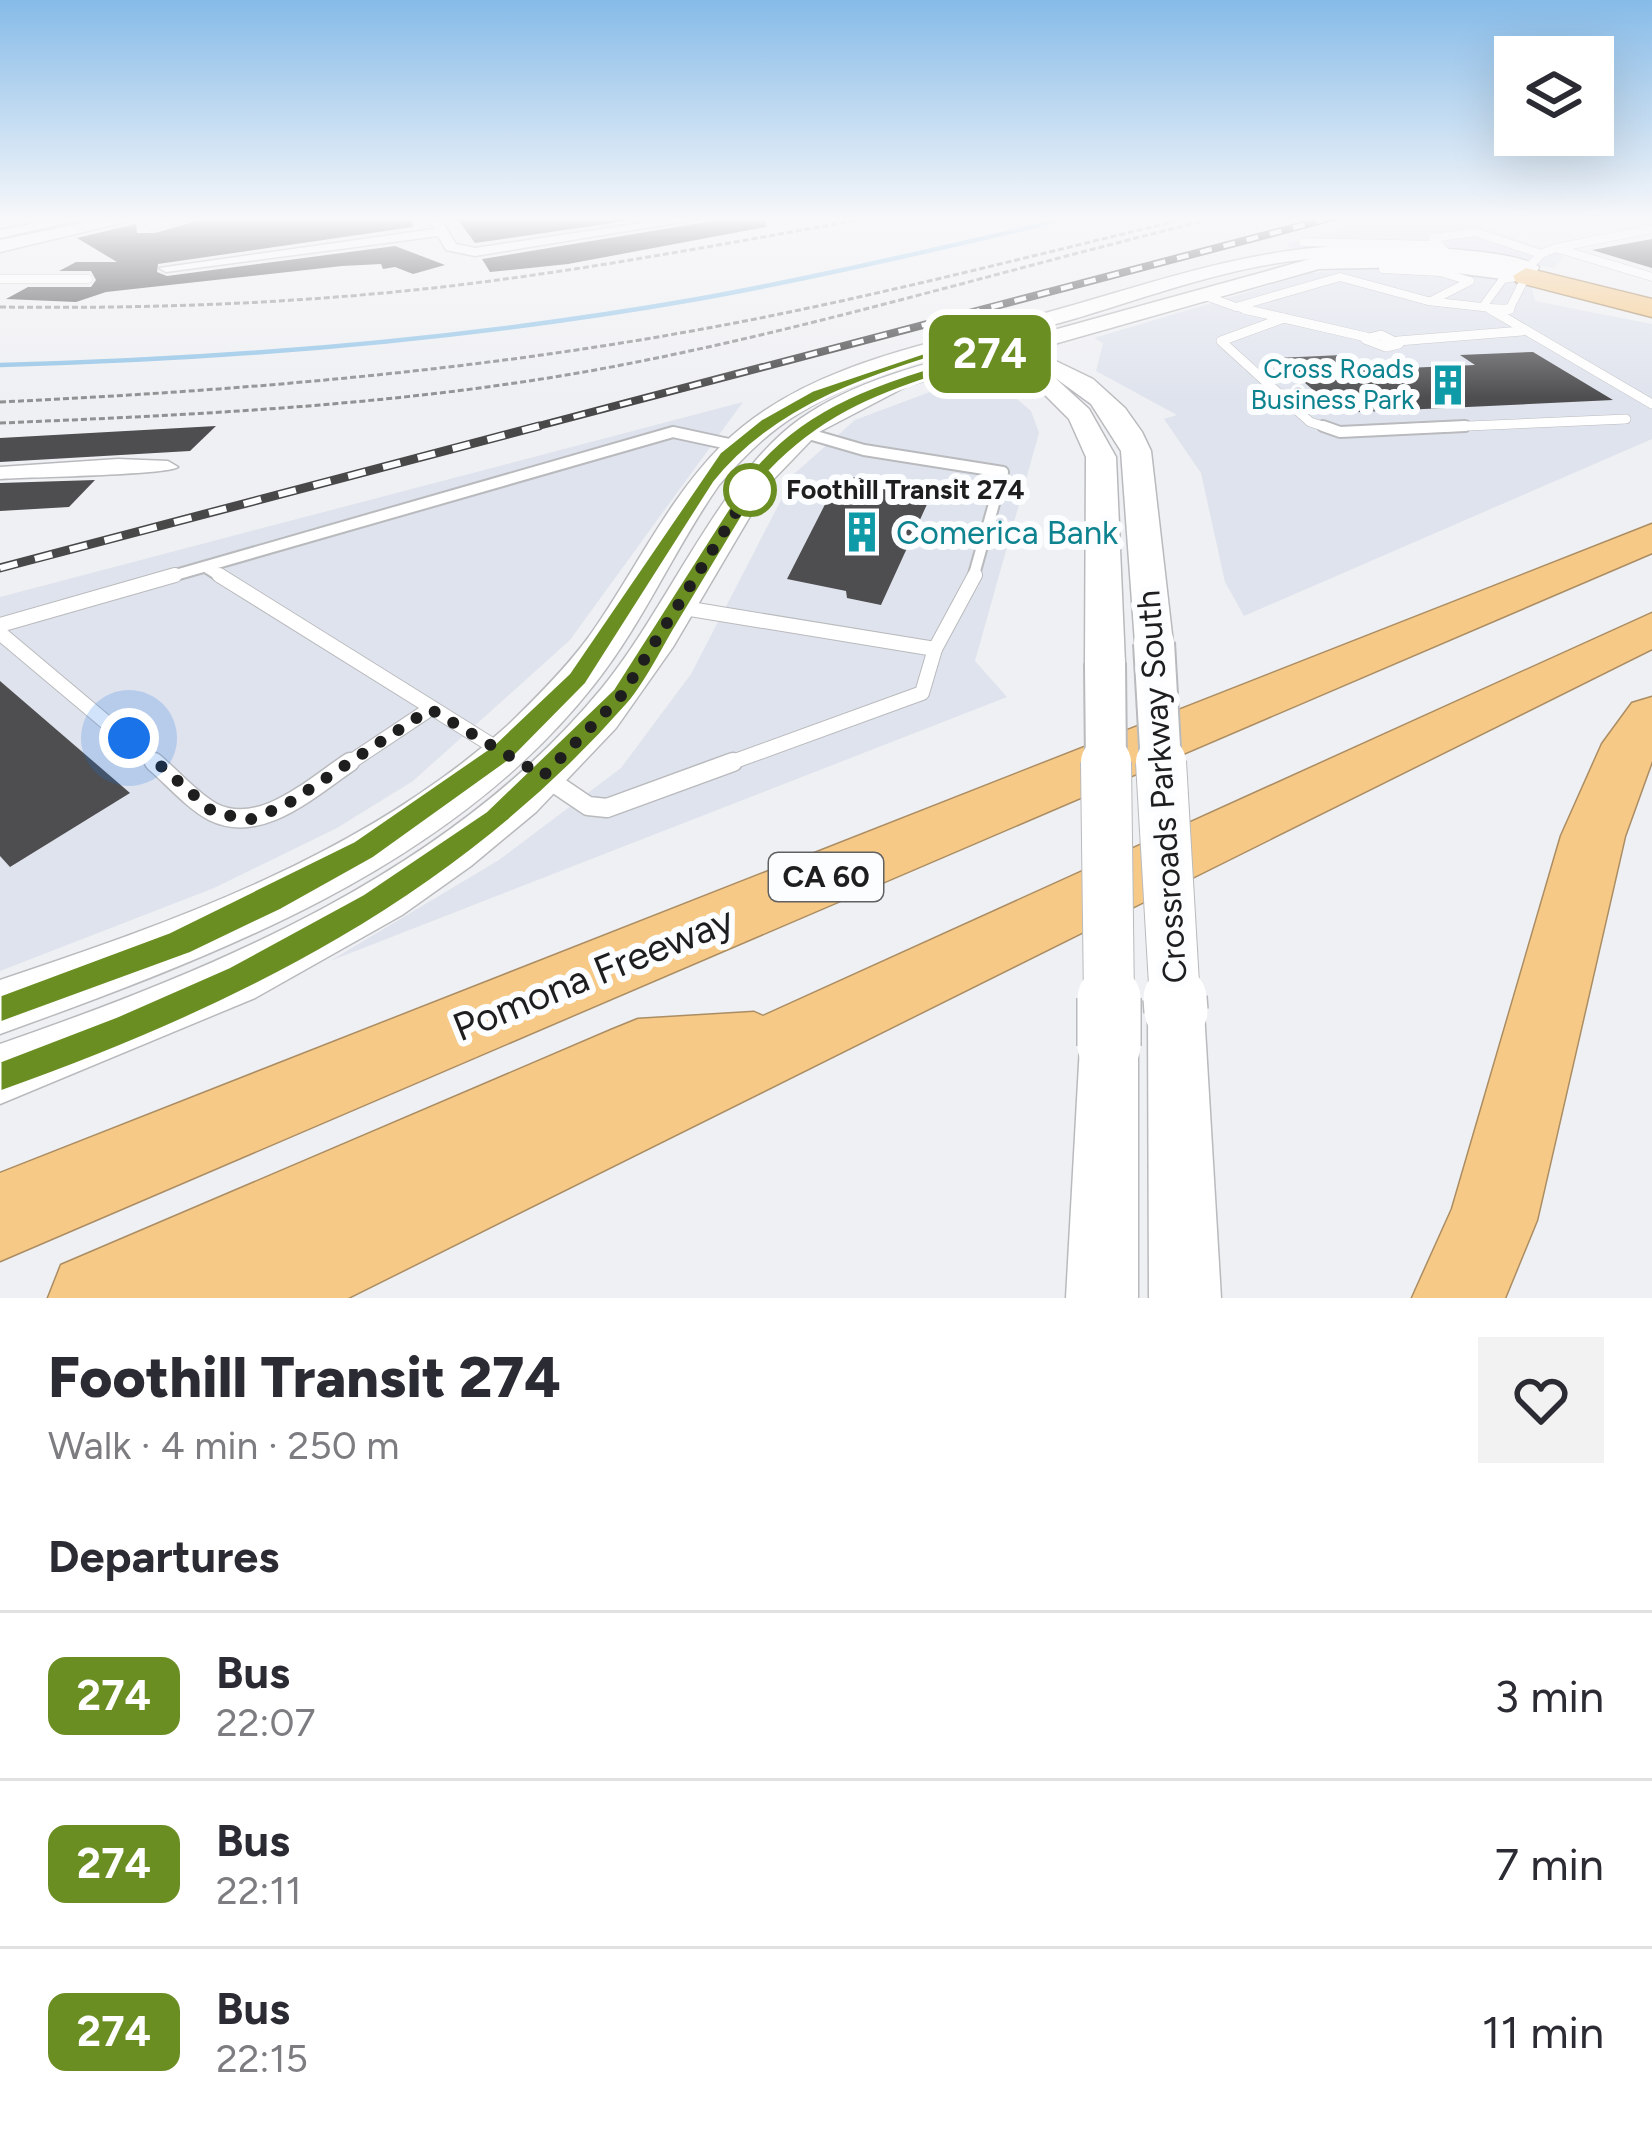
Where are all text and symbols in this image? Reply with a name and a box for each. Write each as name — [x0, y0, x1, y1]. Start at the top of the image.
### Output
map controls — [1494, 36, 1614, 156]
button: layers — [1494, 36, 1614, 156]
line badge: 274 — [921, 315, 1059, 393]
text: 274 — [953, 328, 1027, 379]
place label: Cross Roads Business Park — [1251, 352, 1415, 416]
building icon: Cross Roads Business Park — [1425, 362, 1471, 408]
marker: Foothill Transit 274 — [725, 465, 775, 515]
place label: Foothill Transit 274 — [786, 473, 1025, 506]
building icon: Comerica Bank — [839, 509, 885, 555]
place label: Comerica Bank — [896, 513, 1118, 552]
street label: Crossroads Parkway South — [1128, 589, 1195, 985]
your location — [99, 708, 159, 768]
road number: CA 60 — [769, 853, 883, 901]
street label: Pomona Freeway — [446, 896, 741, 1051]
button: heart — [1478, 1337, 1604, 1463]
text: Foothill Transit 274 — [48, 1343, 561, 1411]
text: Walk · 4 min · 250 m — [48, 1422, 399, 1469]
text: Departures — [48, 1529, 279, 1583]
text: Bus — [216, 1645, 290, 1699]
text: 3 min — [1495, 1669, 1604, 1723]
text: 274 — [77, 1670, 151, 1721]
text: 22:07 — [216, 1699, 315, 1746]
text: Bus — [216, 1813, 290, 1867]
text: 7 min — [1495, 1837, 1604, 1891]
text: 274 — [77, 1838, 151, 1889]
text: 22:11 — [216, 1867, 302, 1914]
text: Bus — [216, 1981, 290, 2035]
text: 11 min — [1482, 2005, 1604, 2059]
text: 274 — [77, 2006, 151, 2057]
text: 22:15 — [216, 2035, 308, 2082]

